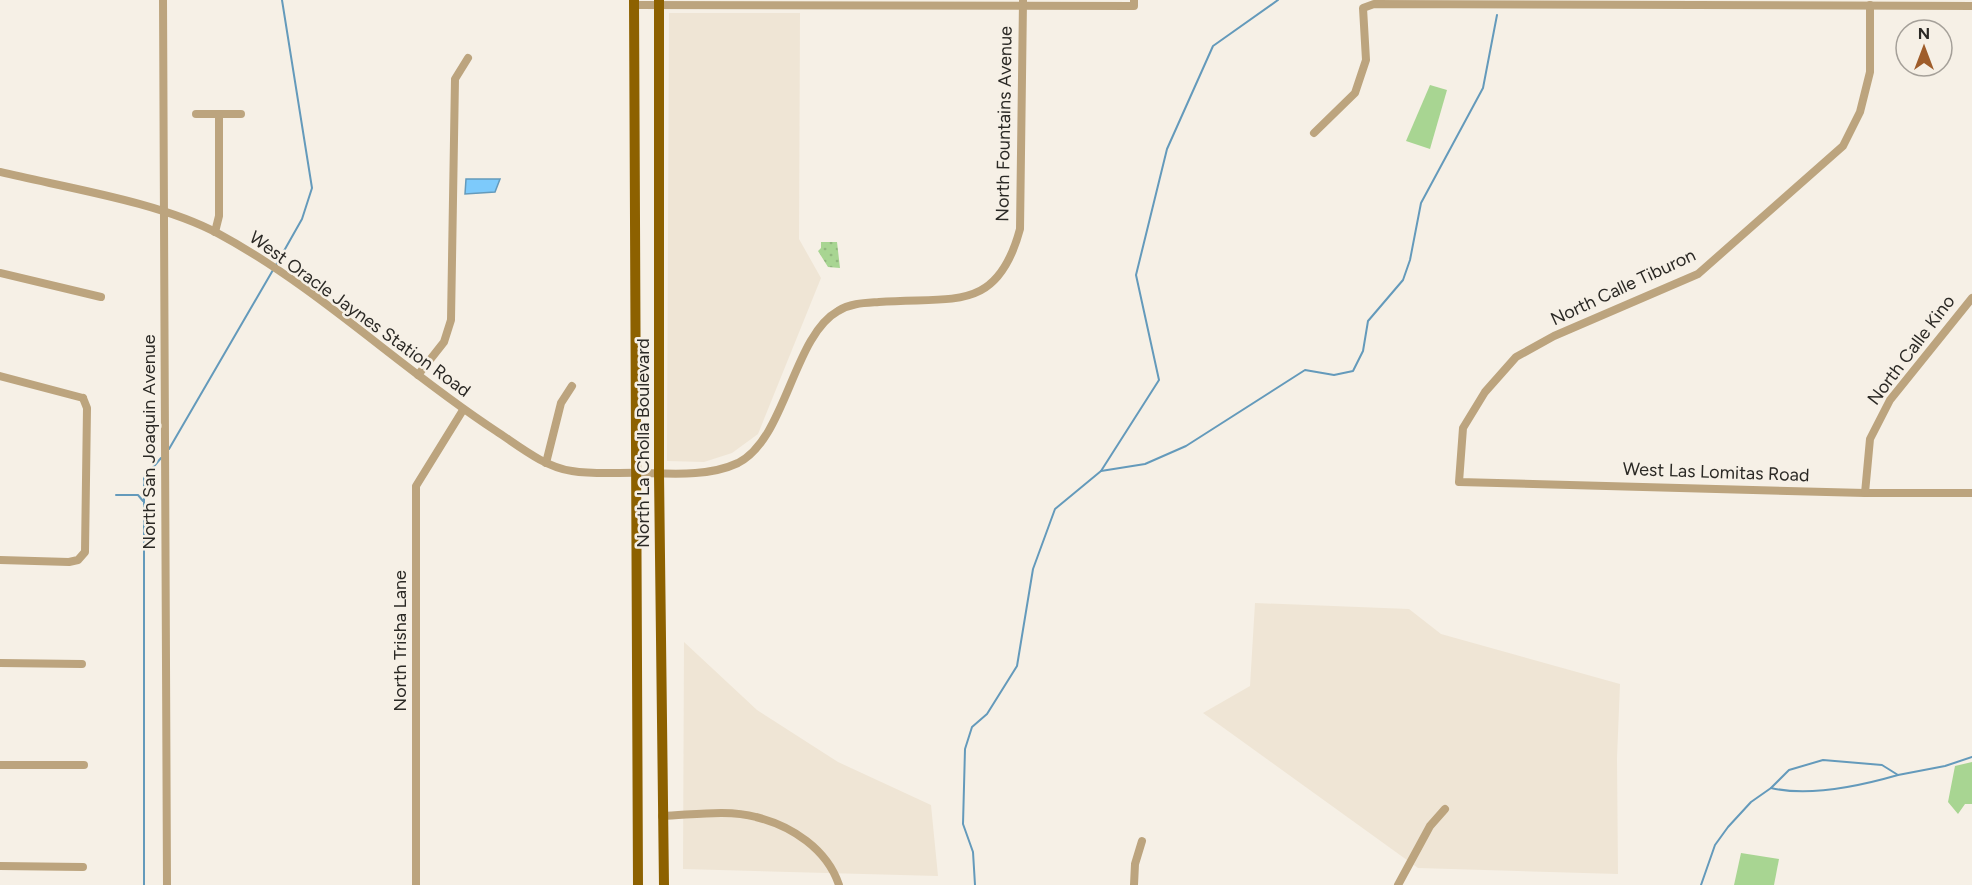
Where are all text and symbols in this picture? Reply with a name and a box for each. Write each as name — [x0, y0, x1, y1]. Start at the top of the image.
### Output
north arrow — [1894, 18, 1954, 78]
text: N — [1918, 24, 1930, 43]
street label: North Fountains Avenue — [991, 26, 1017, 222]
street label: West Oracle Jaynes Station Road — [245, 226, 475, 402]
street label: North Calle Tiburon — [1547, 244, 1699, 330]
street label: North Calle Kino — [1863, 291, 1959, 409]
street label: North San Joaquin Avenue — [138, 334, 160, 550]
street label: North La Cholla Boulevard — [632, 338, 654, 548]
street label: West Las Lomitas Road — [1622, 458, 1810, 486]
street label: North Trisha Lane — [389, 570, 411, 712]

